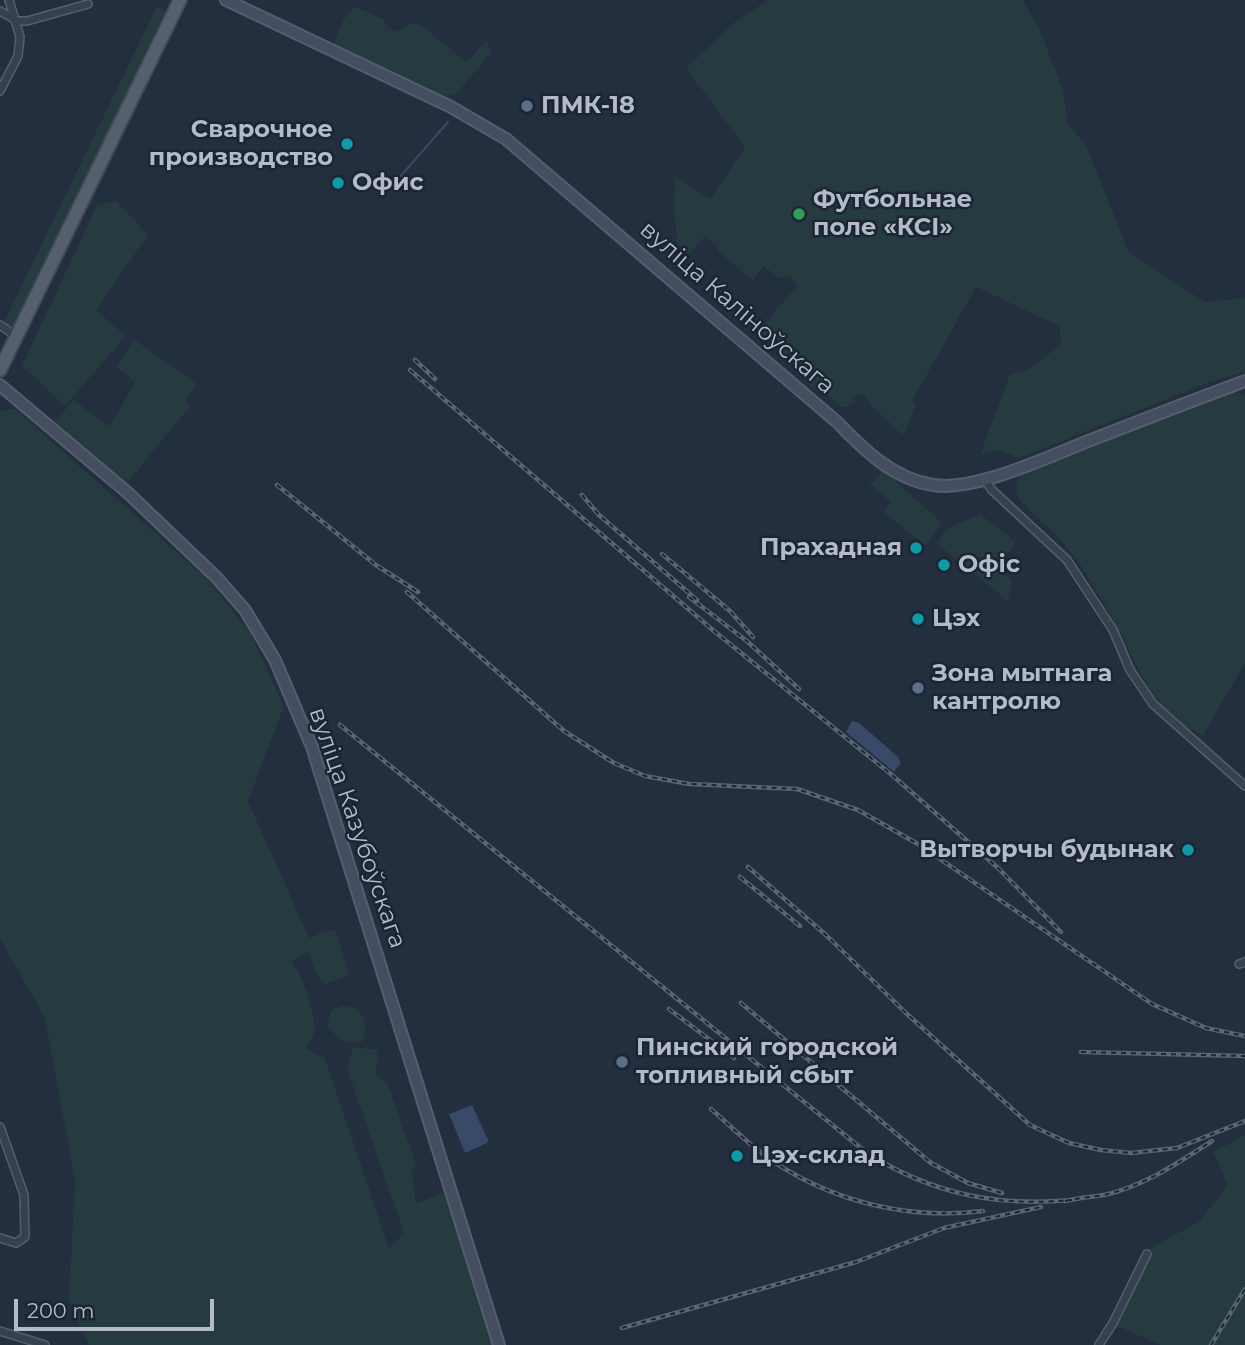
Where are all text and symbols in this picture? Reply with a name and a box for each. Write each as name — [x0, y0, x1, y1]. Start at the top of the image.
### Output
place label: ПМК-18 — [541, 92, 635, 120]
marker: ПМК-18 — [519, 98, 535, 114]
place label: Сварочное производство — [149, 116, 333, 172]
marker: Сварочное производство — [339, 136, 355, 152]
place label: Офис — [352, 169, 424, 197]
marker: Офис — [330, 175, 346, 191]
place label: Футбольнае поле «КСІ» — [813, 186, 972, 242]
marker: Футбольнае поле «КСІ» — [791, 206, 807, 222]
street label: вуліца Каліноўскага — [634, 216, 840, 400]
place label: Прахадная — [760, 534, 902, 562]
marker: Прахадная — [908, 540, 924, 556]
place label: Офіс — [958, 551, 1020, 579]
marker: Офіс — [936, 557, 952, 573]
place label: Цэх — [932, 605, 980, 633]
marker: Цэх — [910, 611, 926, 627]
place label: Зона мытнага кантролю — [932, 660, 1112, 716]
marker: Зона мытнага кантролю — [910, 680, 926, 696]
street label: вуліца Казубоўскага — [302, 704, 412, 952]
place label: Вытворчы будынак — [919, 836, 1174, 864]
marker: Вытворчы будынак — [1180, 842, 1196, 858]
place label: Пинский городской топливный сбыт — [636, 1034, 898, 1090]
marker: Пинский городской топливный сбыт — [614, 1054, 630, 1070]
place label: Цэх-склад — [751, 1142, 885, 1170]
marker: Цэх-склад — [729, 1148, 745, 1164]
scale bar — [18, 1286, 217, 1330]
text: 200 m — [27, 1298, 94, 1323]

